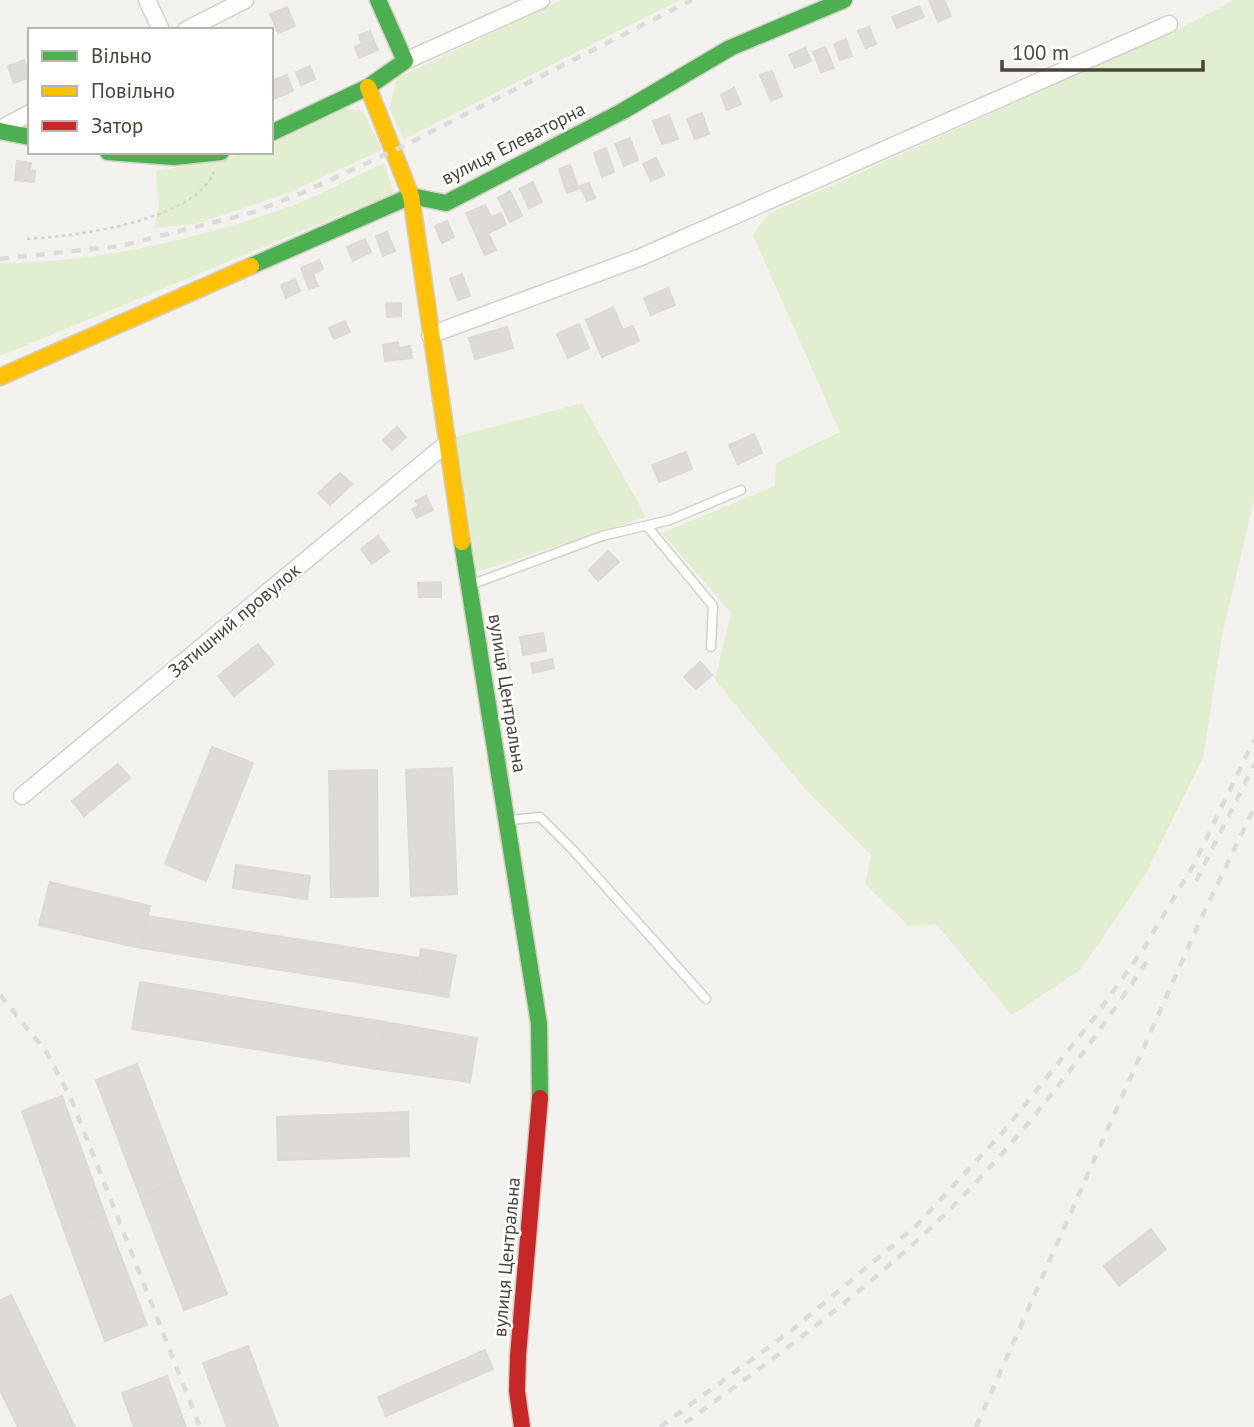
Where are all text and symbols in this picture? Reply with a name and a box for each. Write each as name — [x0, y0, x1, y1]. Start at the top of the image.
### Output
legend — [28, 28, 273, 154]
scale bar — [1002, 28, 1203, 72]
text: 100 m — [1012, 39, 1069, 66]
text: Вільно — [91, 42, 152, 69]
text: Повільно — [91, 77, 175, 104]
street label: вулиця Елеваторна — [437, 96, 589, 190]
text: Затор — [91, 112, 143, 139]
street label: Затишний провулок — [163, 558, 305, 682]
street label: вулиця Центральна — [484, 612, 532, 774]
street label: вулиця Центральна — [487, 1176, 525, 1338]

